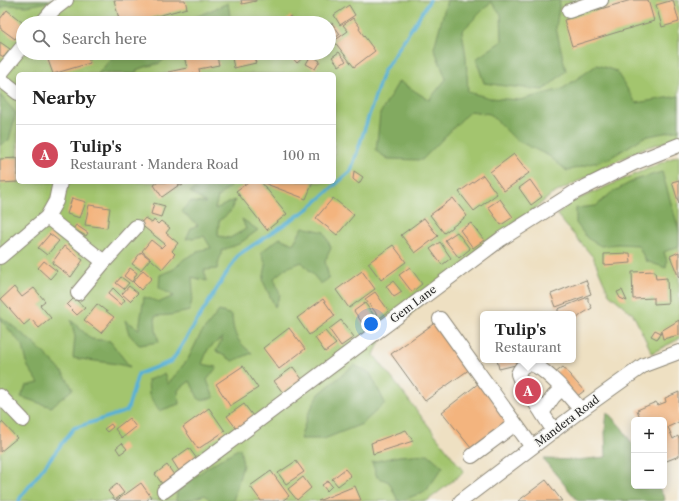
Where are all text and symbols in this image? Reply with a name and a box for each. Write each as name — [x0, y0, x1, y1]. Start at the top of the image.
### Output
search box — [16, 16, 336, 60]
icon: search — [30, 27, 52, 49]
text: Search here — [62, 29, 147, 48]
text: Nearby — [32, 88, 96, 108]
text: Tulip's — [70, 137, 122, 156]
text: A — [40, 147, 50, 163]
text: 100 m — [282, 147, 320, 163]
text: Restaurant · Mandera Road — [70, 156, 238, 172]
street label: Gem Lane — [387, 282, 439, 326]
popup — [480, 311, 576, 363]
your location — [361, 314, 381, 334]
text: Tulip's — [495, 320, 546, 339]
text: Restaurant — [495, 339, 561, 355]
pin: A — [515, 376, 541, 406]
street label: Mandera Road — [532, 392, 602, 450]
map controls — [631, 417, 667, 489]
button: + — [631, 417, 667, 453]
button: − — [631, 453, 667, 489]

